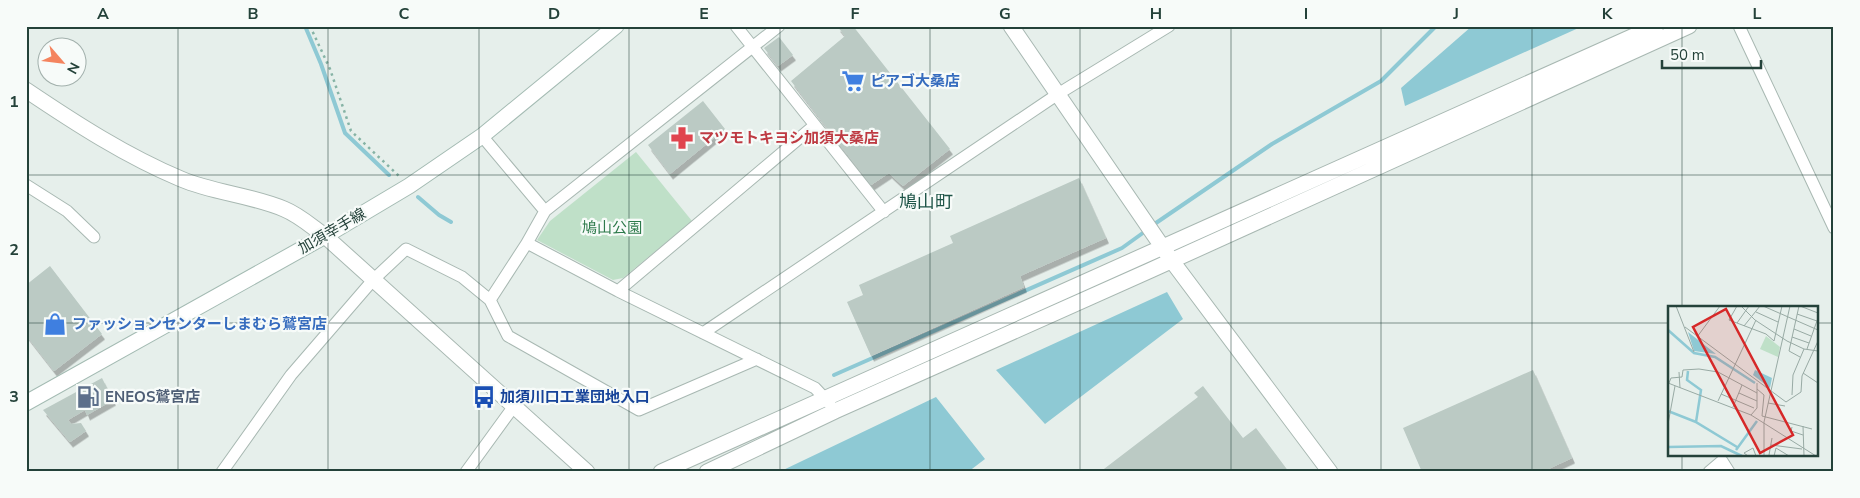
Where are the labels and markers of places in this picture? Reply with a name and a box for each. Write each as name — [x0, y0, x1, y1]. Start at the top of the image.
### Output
supermarket icon: ピアゴ大桑店 — [840, 68, 866, 94]
place label: ピアゴ大桑店 — [870, 71, 960, 91]
pharmacy icon: マツモトキヨシ加須大桑店 — [669, 125, 695, 151]
place label: マツモトキヨシ加須大桑店 — [699, 128, 879, 148]
shop icon: ファッションセンターしまむら鷲宮店 — [42, 311, 68, 337]
place label: ファッションセンターしまむら鷲宮店 — [72, 314, 327, 334]
fuel station icon: ENEOS鷲宮店 — [75, 384, 101, 410]
bus stop icon: 加須川口工業団地入口 — [471, 384, 497, 410]
place label: ENEOS鷲宮店 — [105, 387, 200, 407]
place label: 加須川口工業団地入口 — [500, 387, 650, 407]

